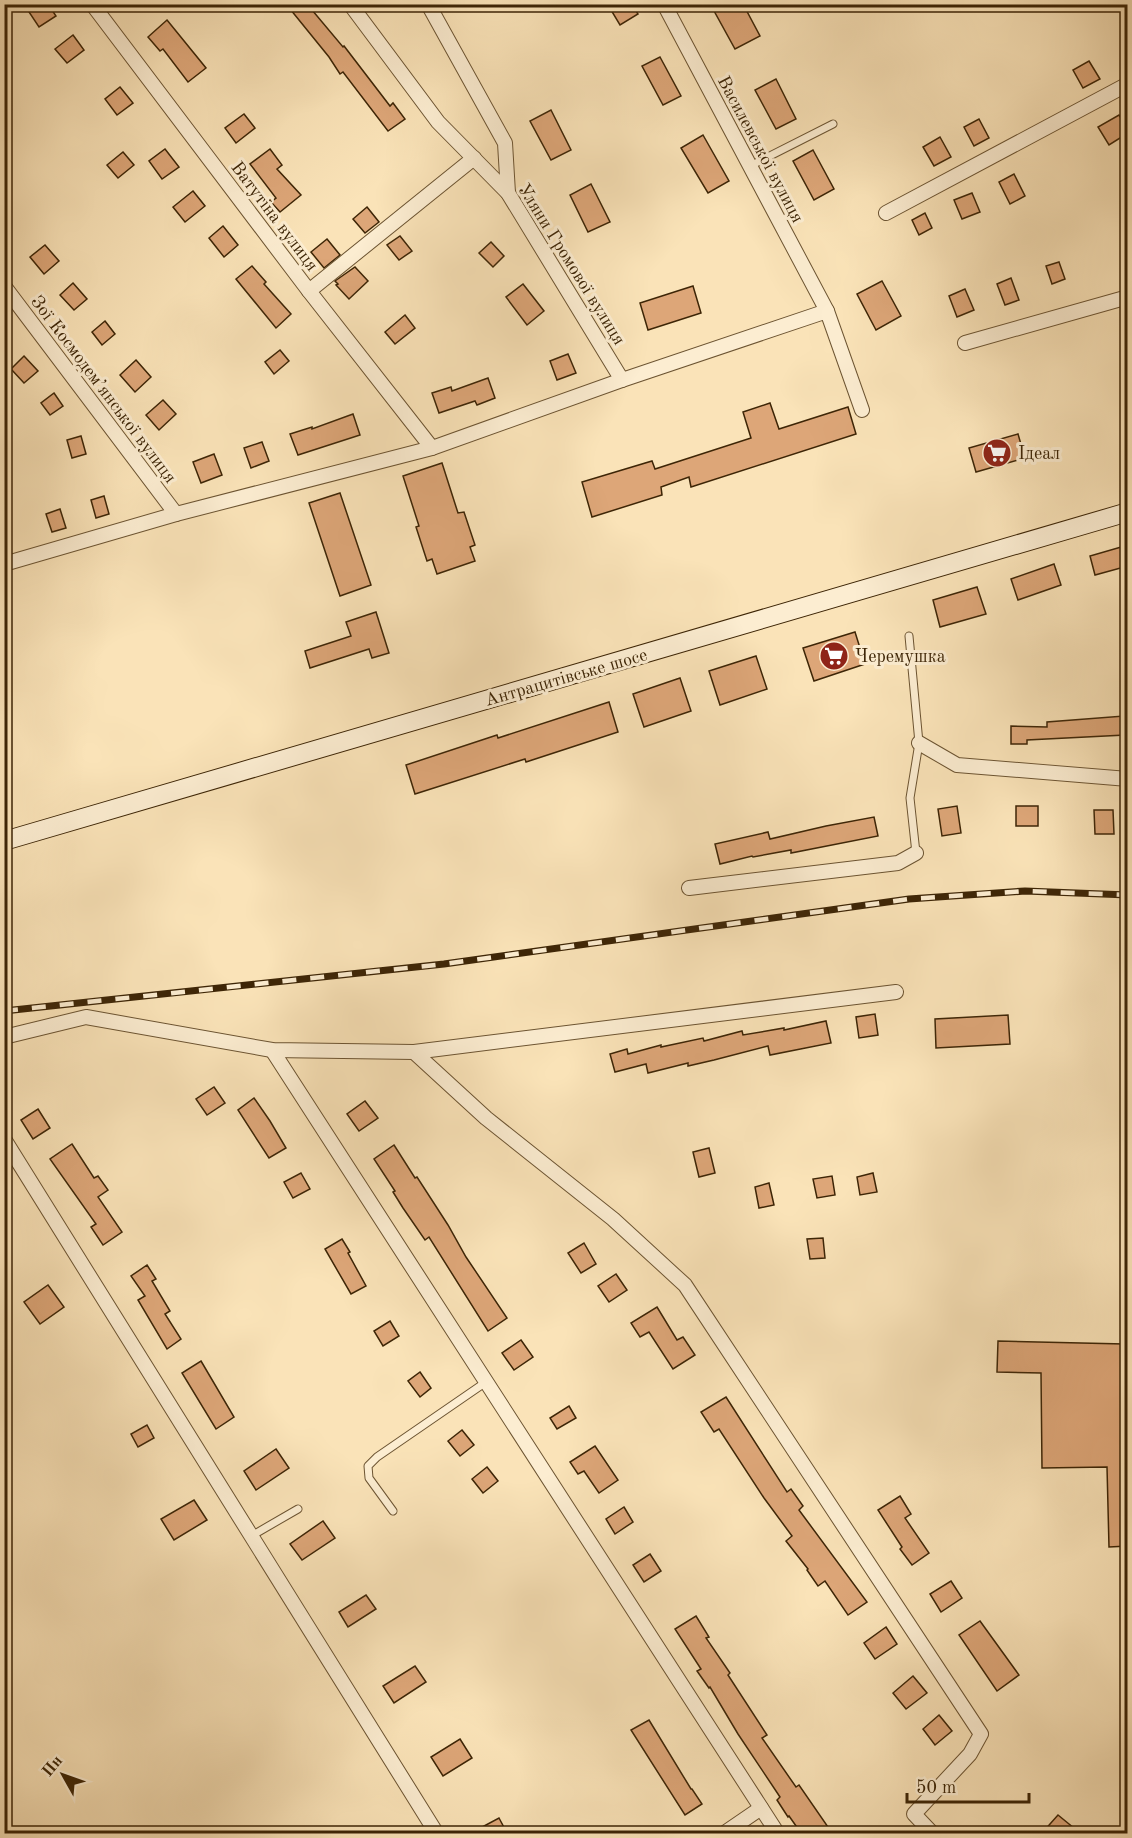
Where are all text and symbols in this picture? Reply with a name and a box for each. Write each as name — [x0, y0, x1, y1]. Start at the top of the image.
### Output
street label: Василевської вулиця — [714, 73, 806, 226]
street label: Ватутіна вулиця — [227, 159, 321, 275]
street label: Уляни Громової вулиця — [514, 181, 628, 348]
street label: Зої Космодем’янської вулиця — [27, 293, 179, 487]
supermarket icon: Ідеал — [981, 437, 1013, 469]
place label: Ідеал — [1018, 445, 1060, 463]
supermarket icon: Черемушка — [818, 640, 850, 672]
street label: Антрацитівське шосе — [483, 646, 650, 710]
place label: Черемушка — [855, 648, 946, 666]
north arrow — [33, 1745, 93, 1805]
text: Пн — [40, 1753, 66, 1780]
scale bar — [907, 1766, 1028, 1804]
text: 50 m — [916, 1779, 956, 1797]

